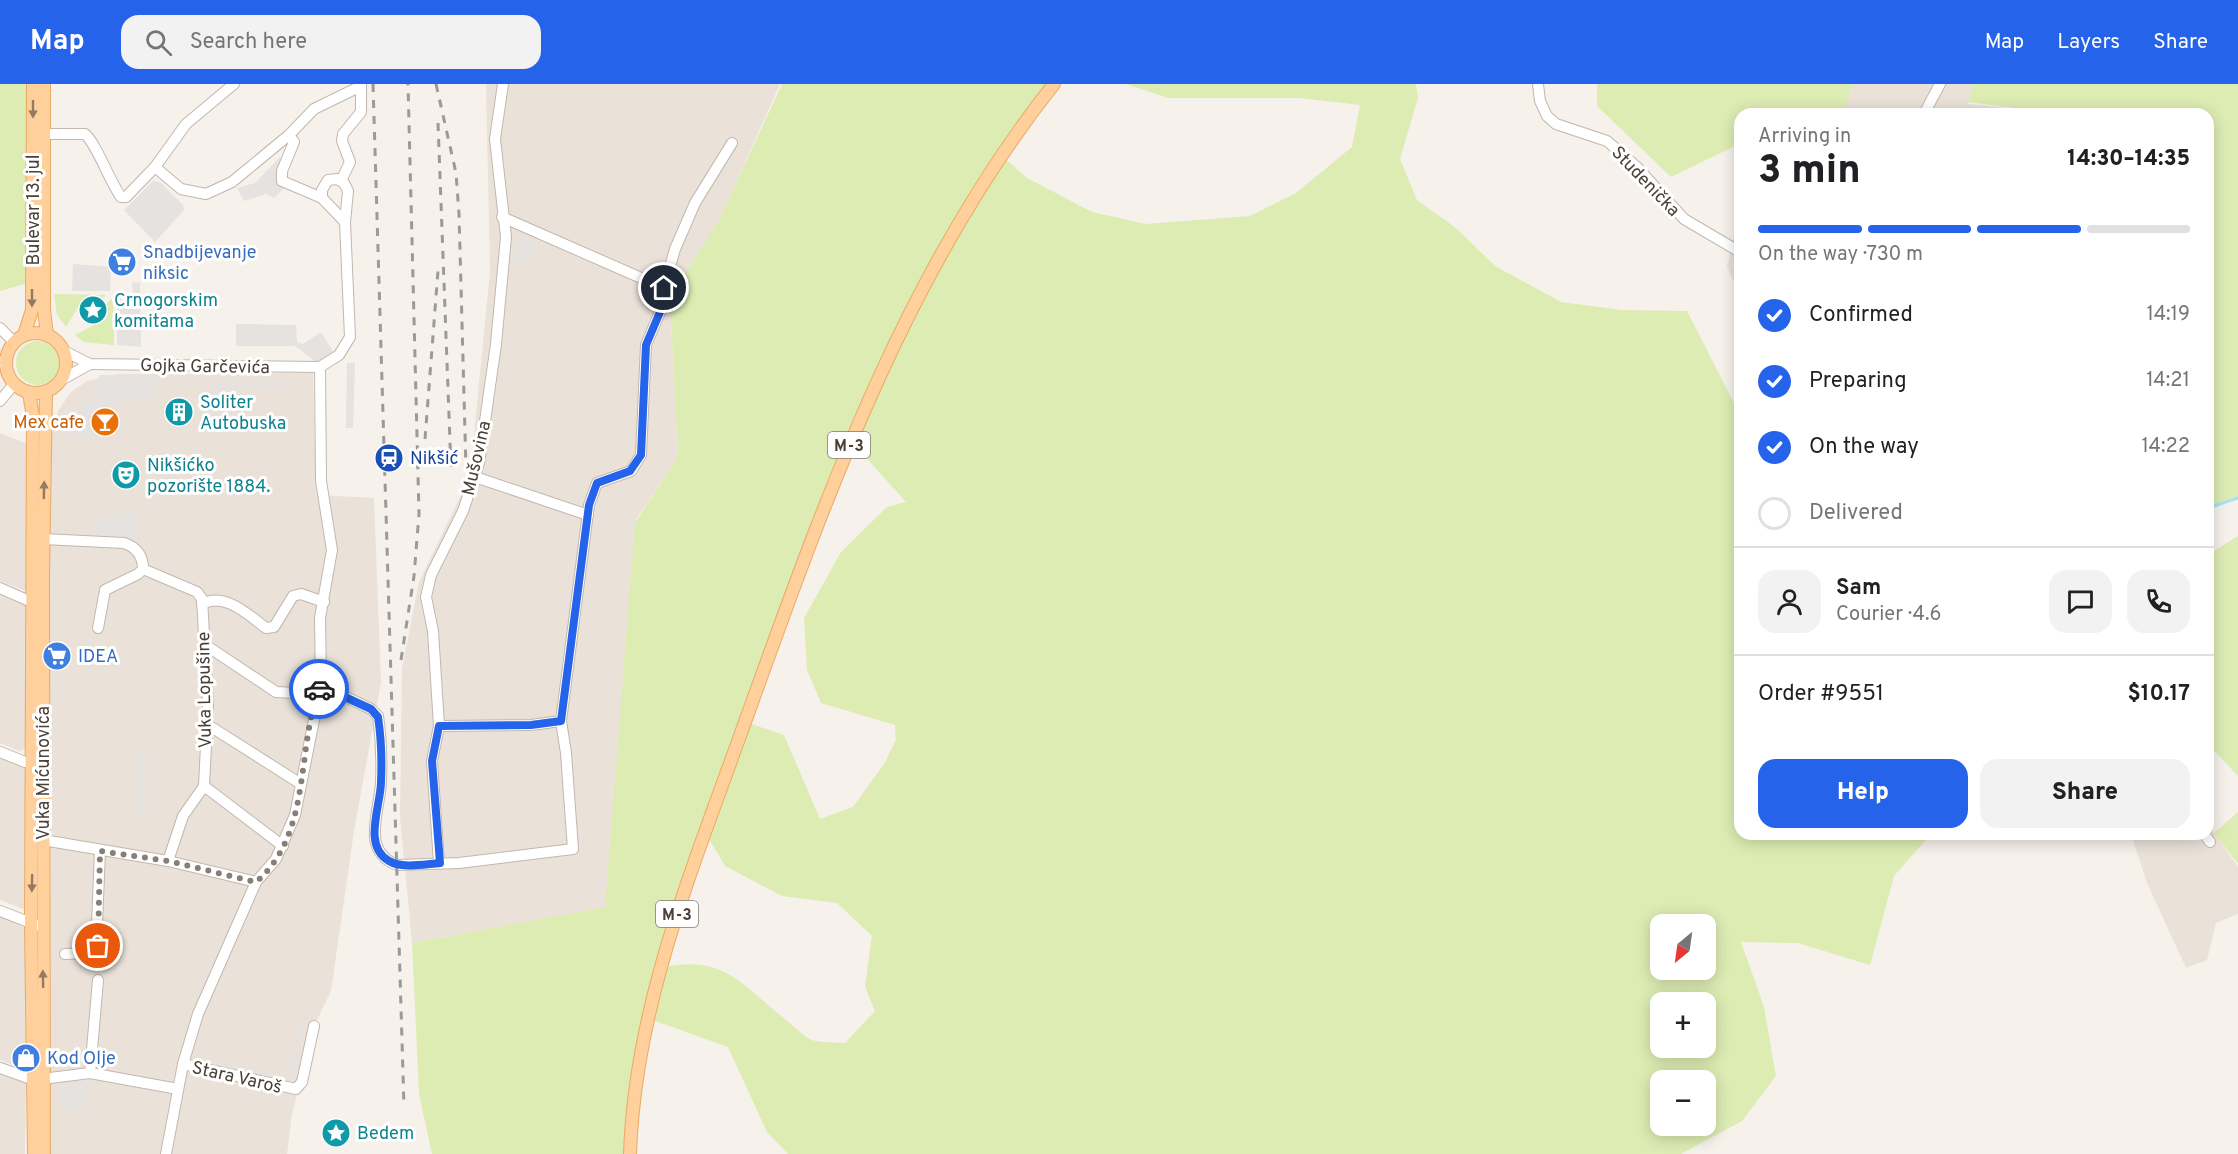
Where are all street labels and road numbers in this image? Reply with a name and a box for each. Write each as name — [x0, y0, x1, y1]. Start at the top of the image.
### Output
street label: Studenička — [1606, 142, 1684, 222]
street label: Bulevar 13. jul — [23, 155, 46, 265]
street label: Gojka Garčevića — [140, 355, 270, 380]
street label: Mušovina — [458, 419, 497, 498]
road number: M-3 — [828, 432, 870, 458]
street label: Vuka Lopušine — [193, 631, 218, 749]
street label: Vuka Mićunovića — [33, 706, 56, 840]
road number: M-3 — [656, 901, 698, 927]
street label: Stara Varoš — [189, 1057, 284, 1100]

